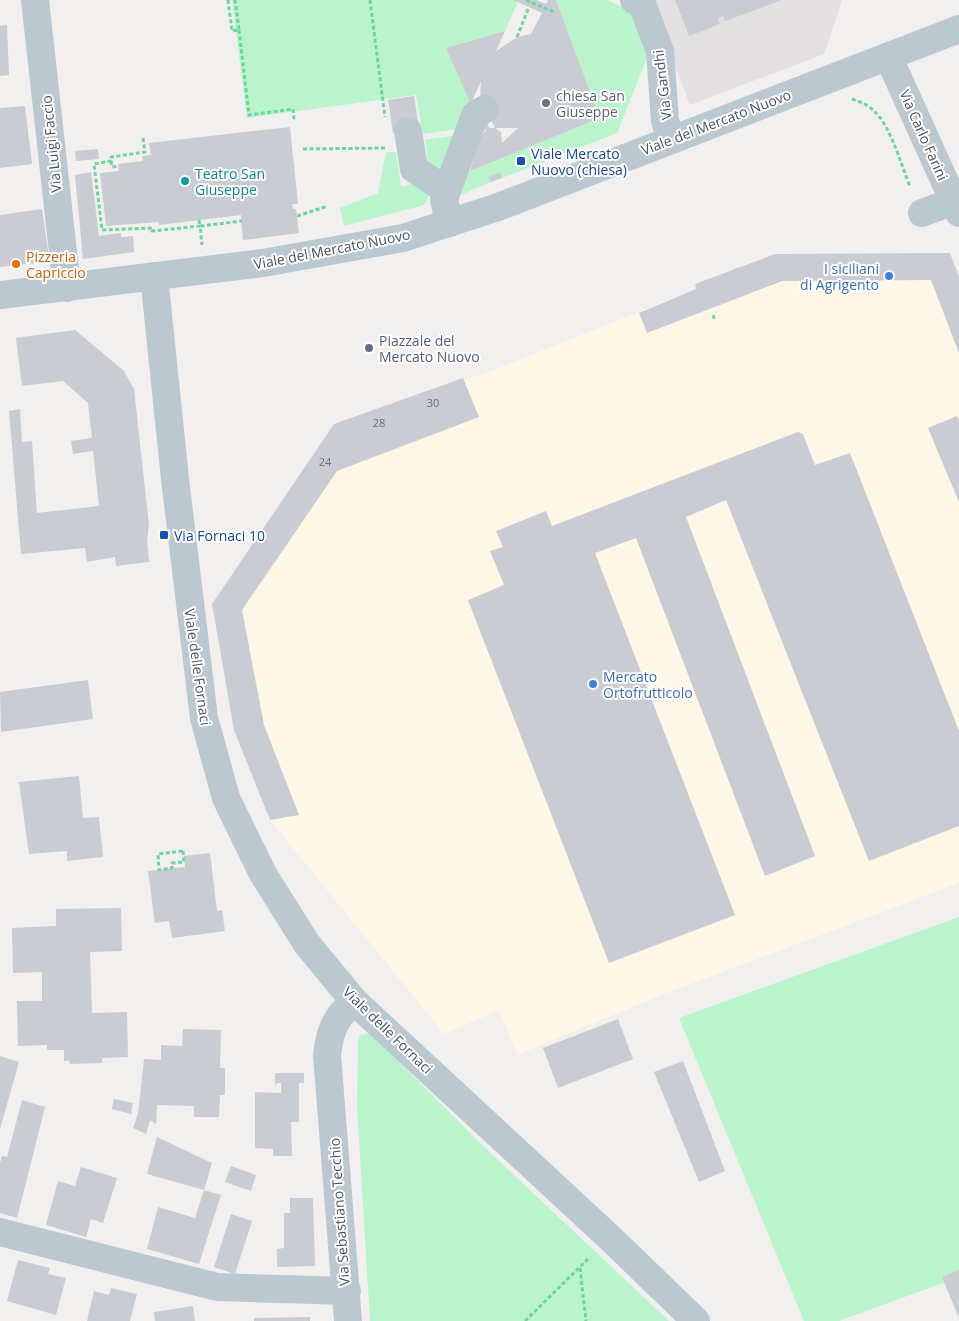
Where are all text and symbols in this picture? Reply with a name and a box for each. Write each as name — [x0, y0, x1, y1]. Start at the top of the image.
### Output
street label: Via Gandhi — [648, 49, 676, 121]
street label: Viale del Mercato Nuovo — [638, 85, 794, 159]
place label: chiesa San Giuseppe — [556, 86, 625, 121]
street label: Via Carlo Farini — [895, 87, 953, 183]
street label: Via Luigi Faccio — [36, 94, 66, 194]
marker: chiesa San Giuseppe — [540, 97, 552, 109]
place label: Viale Mercato Nuovo (chiesa) — [531, 144, 627, 179]
marker: Viale Mercato Nuovo (chiesa) — [515, 155, 527, 167]
place label: Teatro San Giuseppe — [195, 164, 265, 199]
marker: Teatro San Giuseppe — [179, 175, 191, 187]
street label: Viale del Mercato Nuovo — [252, 225, 412, 273]
place label: Pizzeria Capriccio — [26, 247, 86, 282]
marker: Pizzeria Capriccio — [10, 258, 22, 270]
place label: I siciliani di Agrigento — [800, 259, 879, 294]
marker: I siciliani di Agrigento — [883, 270, 895, 282]
place label: Piazzale del Mercato Nuovo — [379, 331, 480, 366]
marker: Piazzale del Mercato Nuovo — [363, 342, 375, 354]
house number: 30 — [427, 395, 439, 410]
house number: 28 — [373, 415, 385, 430]
house number: 24 — [319, 454, 332, 469]
place label: Via Fornaci 10 — [174, 526, 265, 545]
marker: Via Fornaci 10 — [158, 529, 170, 541]
street label: Viale delle Fornaci — [180, 607, 216, 727]
place label: Mercato Ortofrutticolo — [603, 667, 693, 702]
marker: Mercato Ortofrutticolo — [587, 678, 599, 690]
street label: Viale delle Fornaci — [339, 982, 437, 1078]
street label: Via Sebastiano Tecchio — [324, 1137, 354, 1287]

